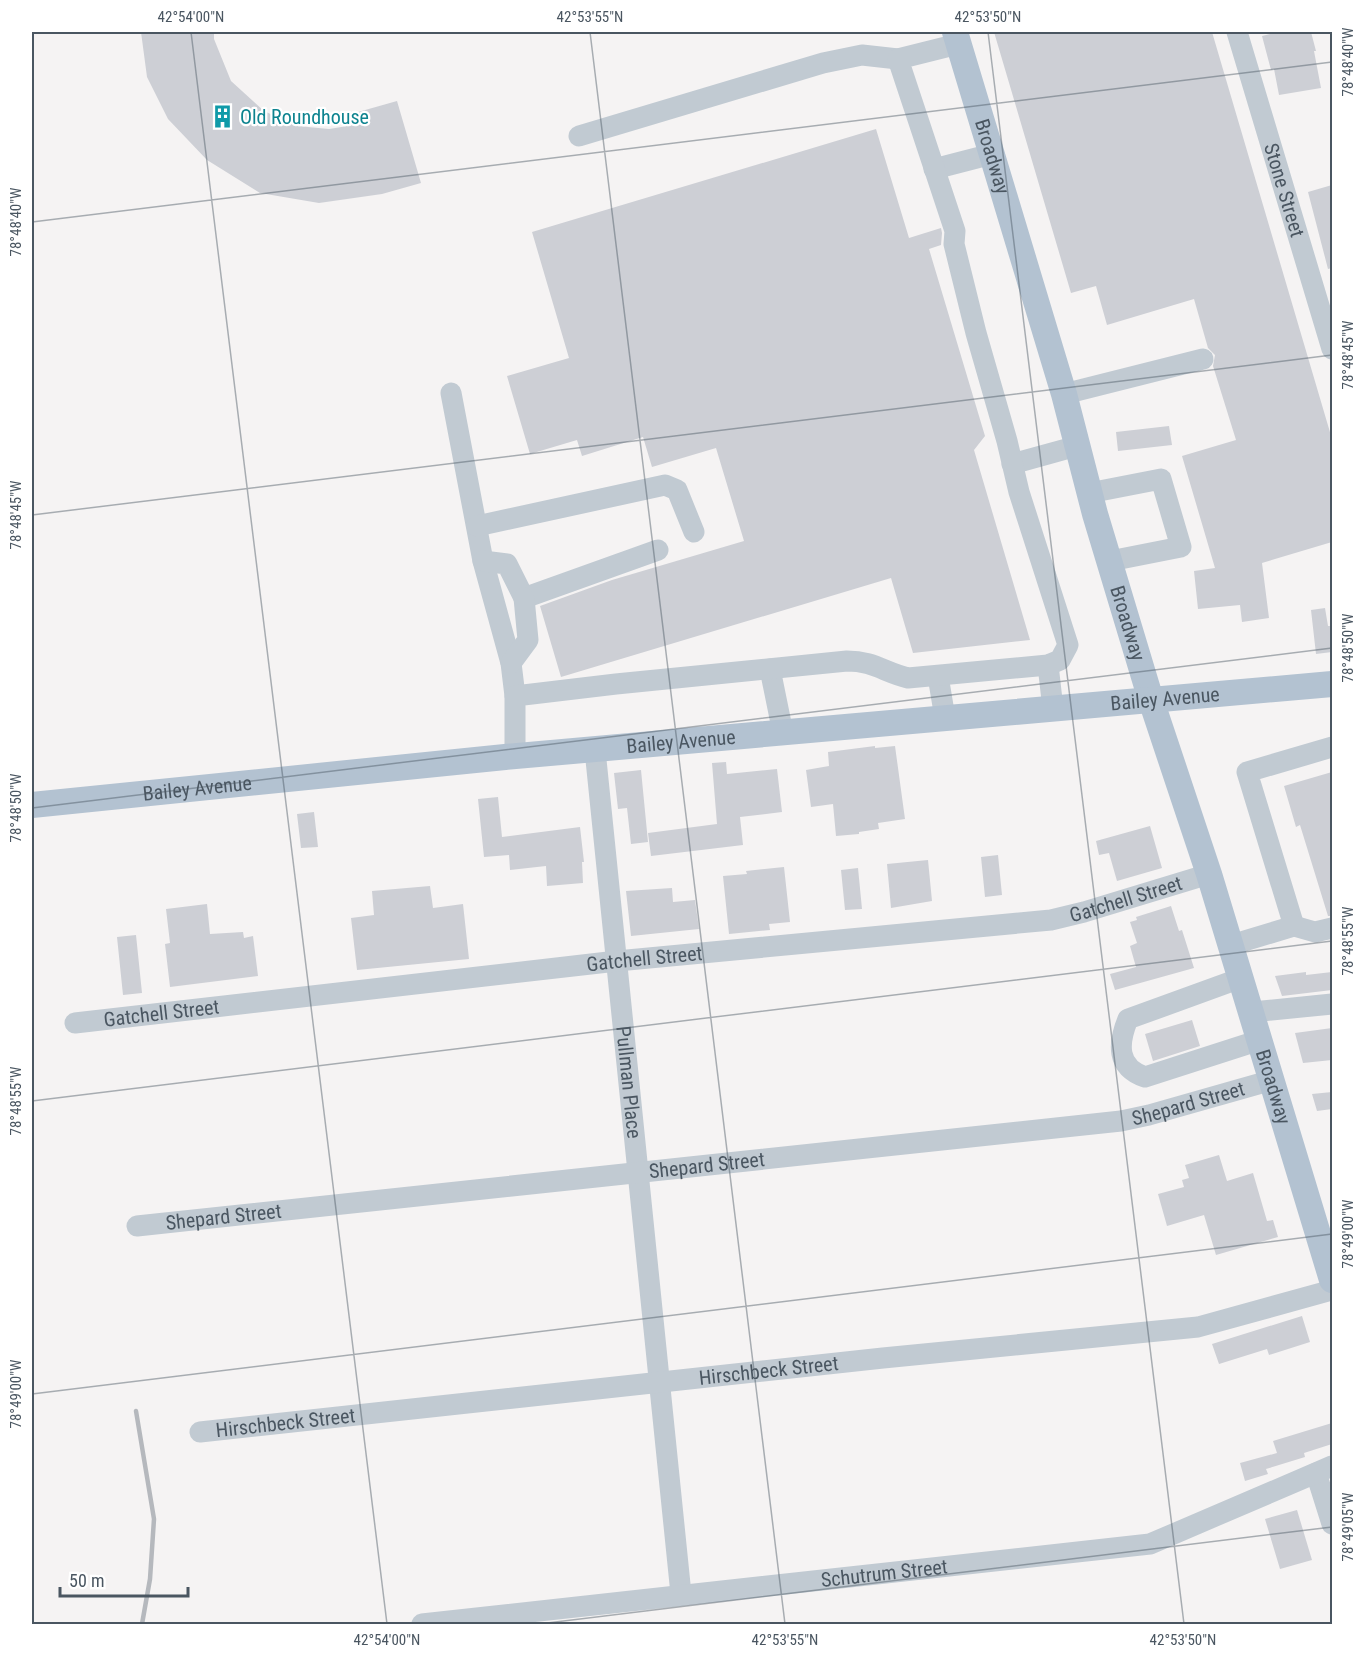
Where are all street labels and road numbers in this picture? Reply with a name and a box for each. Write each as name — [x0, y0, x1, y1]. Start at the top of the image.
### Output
street label: Broadway — [970, 116, 1015, 197]
street label: Stone Street — [1259, 140, 1310, 240]
street label: Broadway — [1105, 583, 1150, 664]
street label: Bailey Avenue — [1109, 682, 1221, 716]
street label: Bailey Avenue — [625, 725, 736, 758]
street label: Bailey Avenue — [141, 771, 253, 806]
street label: Gatchell Street — [1067, 871, 1185, 927]
street label: Gatchell Street — [585, 941, 703, 976]
street label: Gatchell Street — [102, 995, 221, 1032]
street label: Pullman Place — [611, 1025, 647, 1140]
street label: Broadway — [1251, 1046, 1296, 1127]
street label: Shepard Street — [1130, 1076, 1247, 1130]
street label: Shepard Street — [648, 1147, 766, 1183]
street label: Shepard Street — [164, 1199, 283, 1235]
street label: Hirschbeck Street — [698, 1351, 840, 1390]
street label: Hirschbeck Street — [215, 1403, 357, 1442]
street label: Schutrum Street — [820, 1554, 949, 1592]

